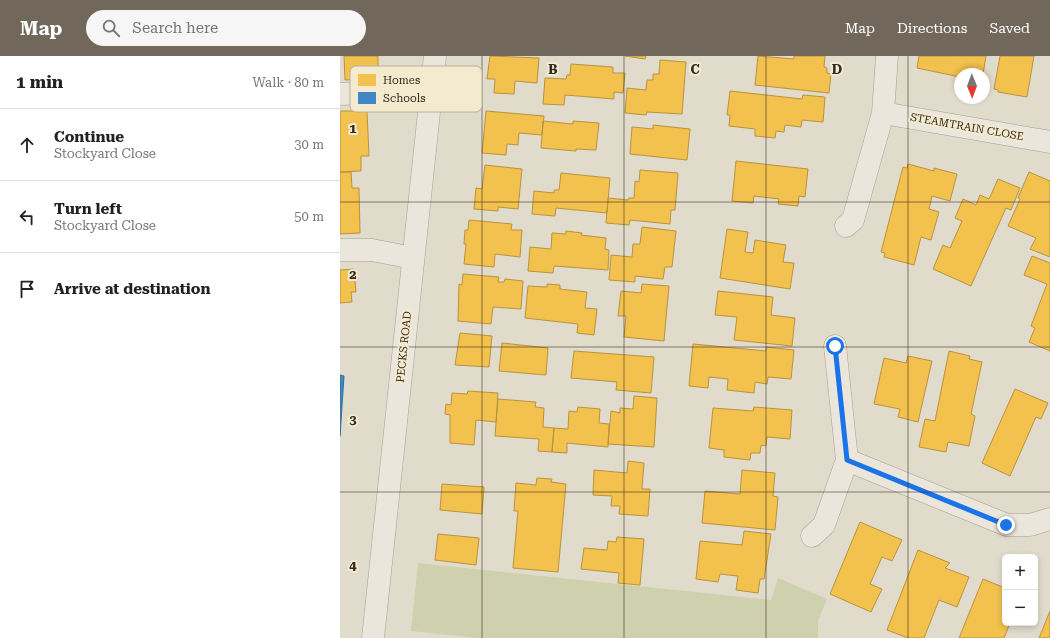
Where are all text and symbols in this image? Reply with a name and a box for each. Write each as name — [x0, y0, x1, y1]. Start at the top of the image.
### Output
search box — [86, 10, 366, 46]
text: Map — [20, 17, 62, 40]
icon: search — [100, 17, 122, 39]
text: Search here — [132, 19, 218, 37]
text: Map — [845, 20, 875, 36]
text: Directions — [897, 20, 967, 36]
text: Saved — [989, 20, 1030, 36]
text: B — [548, 62, 558, 77]
text: C — [690, 62, 700, 77]
text: D — [832, 62, 842, 77]
legend — [350, 66, 482, 112]
north arrow — [954, 68, 990, 104]
text: 1 min — [16, 72, 63, 92]
text: Homes — [383, 74, 420, 87]
text: Walk · 80 m — [252, 75, 324, 90]
text: Schools — [383, 92, 425, 105]
street label: STEAMTRAIN CLOSE — [909, 111, 1025, 143]
text: 1 — [349, 121, 357, 136]
text: Continue — [54, 128, 124, 146]
icon: ahead — [16, 134, 38, 156]
text: 30 m — [294, 137, 324, 152]
text: Stockyard Close — [54, 146, 156, 161]
text: Turn left — [54, 200, 122, 218]
icon: left — [16, 206, 38, 228]
text: 50 m — [294, 209, 324, 224]
text: Stockyard Close — [54, 218, 156, 233]
text: 2 — [349, 267, 357, 282]
icon: arrive — [16, 278, 38, 300]
text: Arrive at destination — [54, 280, 210, 298]
street label: PECKS ROAD — [394, 311, 414, 383]
route start — [826, 337, 844, 355]
text: 3 — [349, 412, 357, 427]
route end — [997, 516, 1015, 534]
map controls — [1002, 554, 1038, 626]
button: + — [1002, 554, 1038, 590]
text: 4 — [349, 558, 357, 573]
button: − — [1002, 590, 1038, 626]

